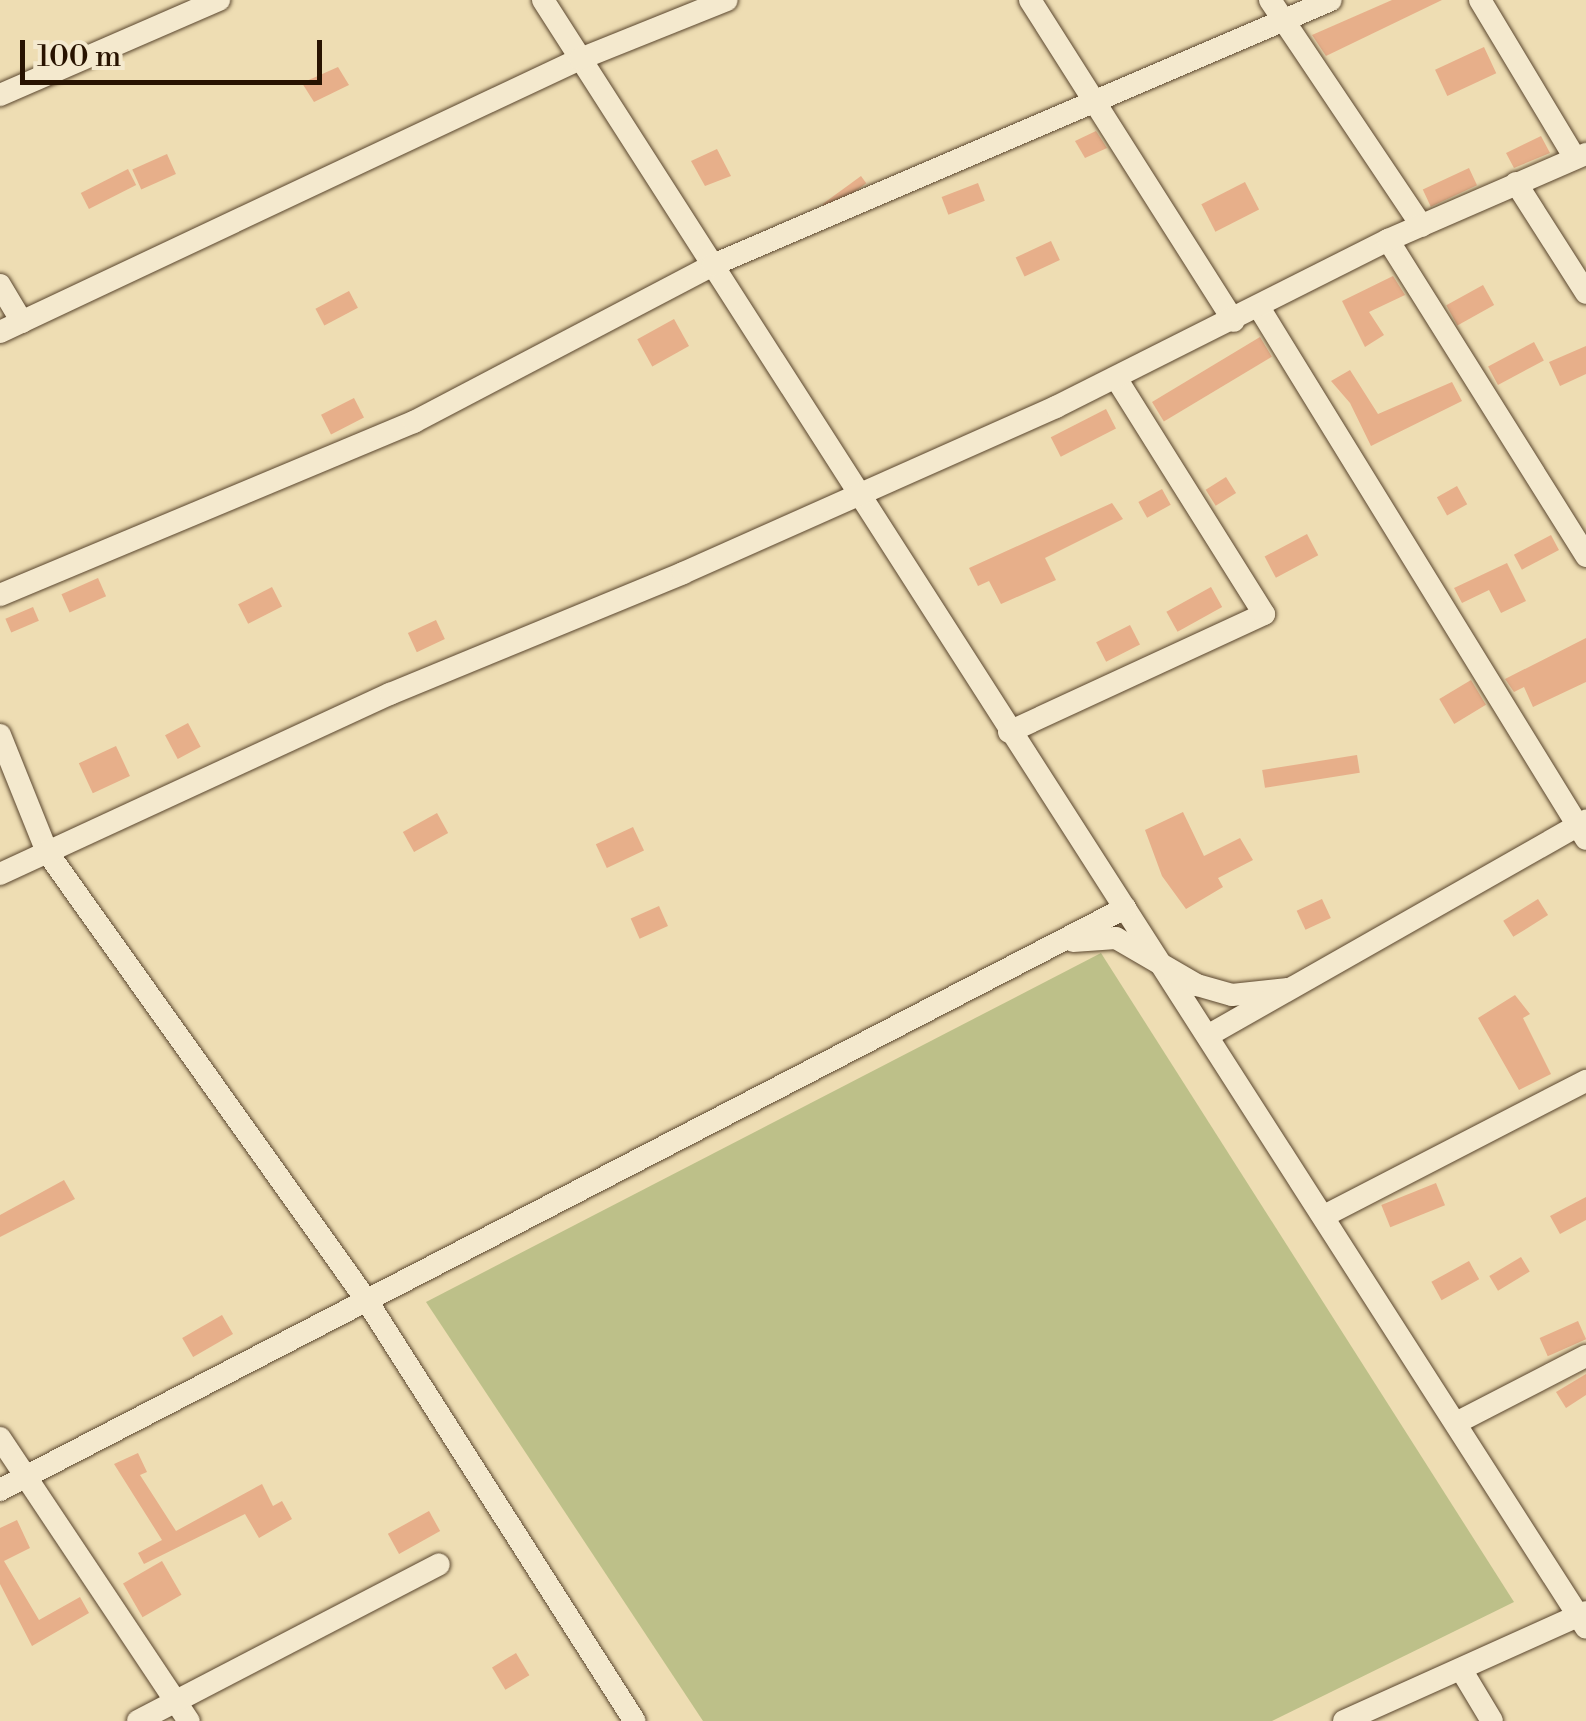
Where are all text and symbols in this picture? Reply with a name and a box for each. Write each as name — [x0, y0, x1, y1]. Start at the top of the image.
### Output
scale bar — [25, 20, 328, 82]
text: 100 m — [37, 38, 121, 76]

